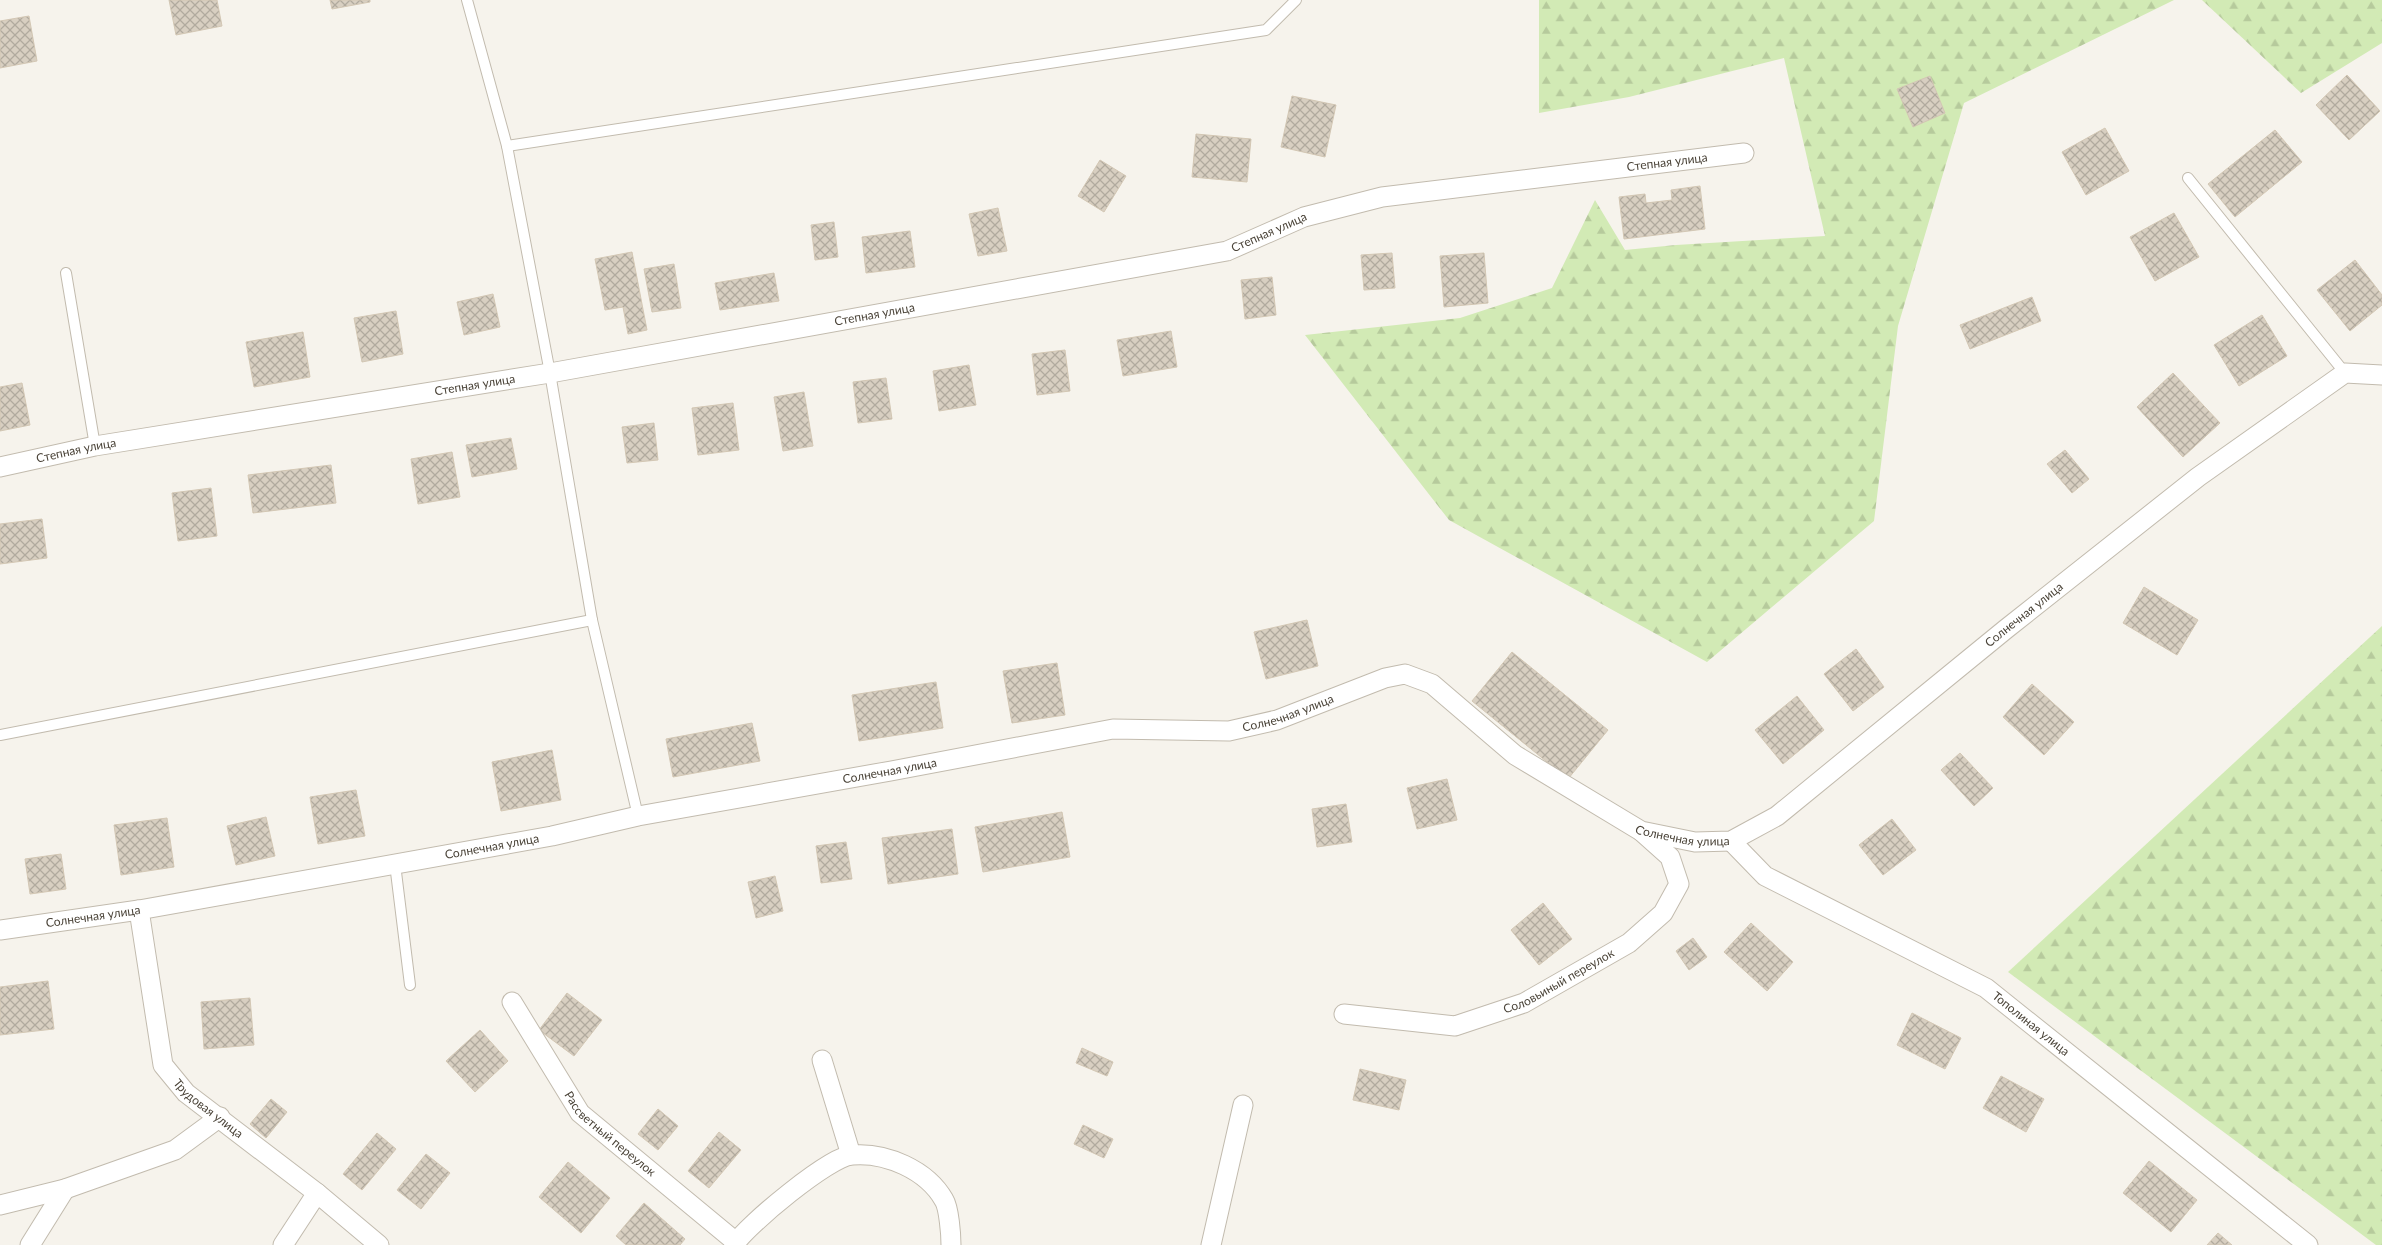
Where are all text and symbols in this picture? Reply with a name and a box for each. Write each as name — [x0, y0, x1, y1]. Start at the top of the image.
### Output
street label: Степная улица — [1626, 149, 1708, 174]
street label: Степная улица — [1229, 209, 1309, 255]
street label: Степная улица — [833, 299, 916, 329]
street label: Степная улица — [433, 371, 516, 398]
street label: Степная улица — [35, 435, 117, 466]
street label: Солнечная улица — [1982, 579, 2066, 650]
street label: Солнечная улица — [1241, 691, 1336, 735]
street label: Солнечная улица — [841, 755, 938, 786]
street label: Солнечная улица — [1633, 821, 1730, 849]
street label: Солнечная улица — [444, 830, 540, 862]
street label: Солнечная улица — [45, 902, 141, 930]
street label: Соловьиный переулок — [1501, 945, 1617, 1016]
street label: Тополиная улица — [1990, 988, 2073, 1059]
street label: Трудовая улица — [170, 1076, 246, 1141]
street label: Рассветный переулок — [561, 1088, 659, 1180]

